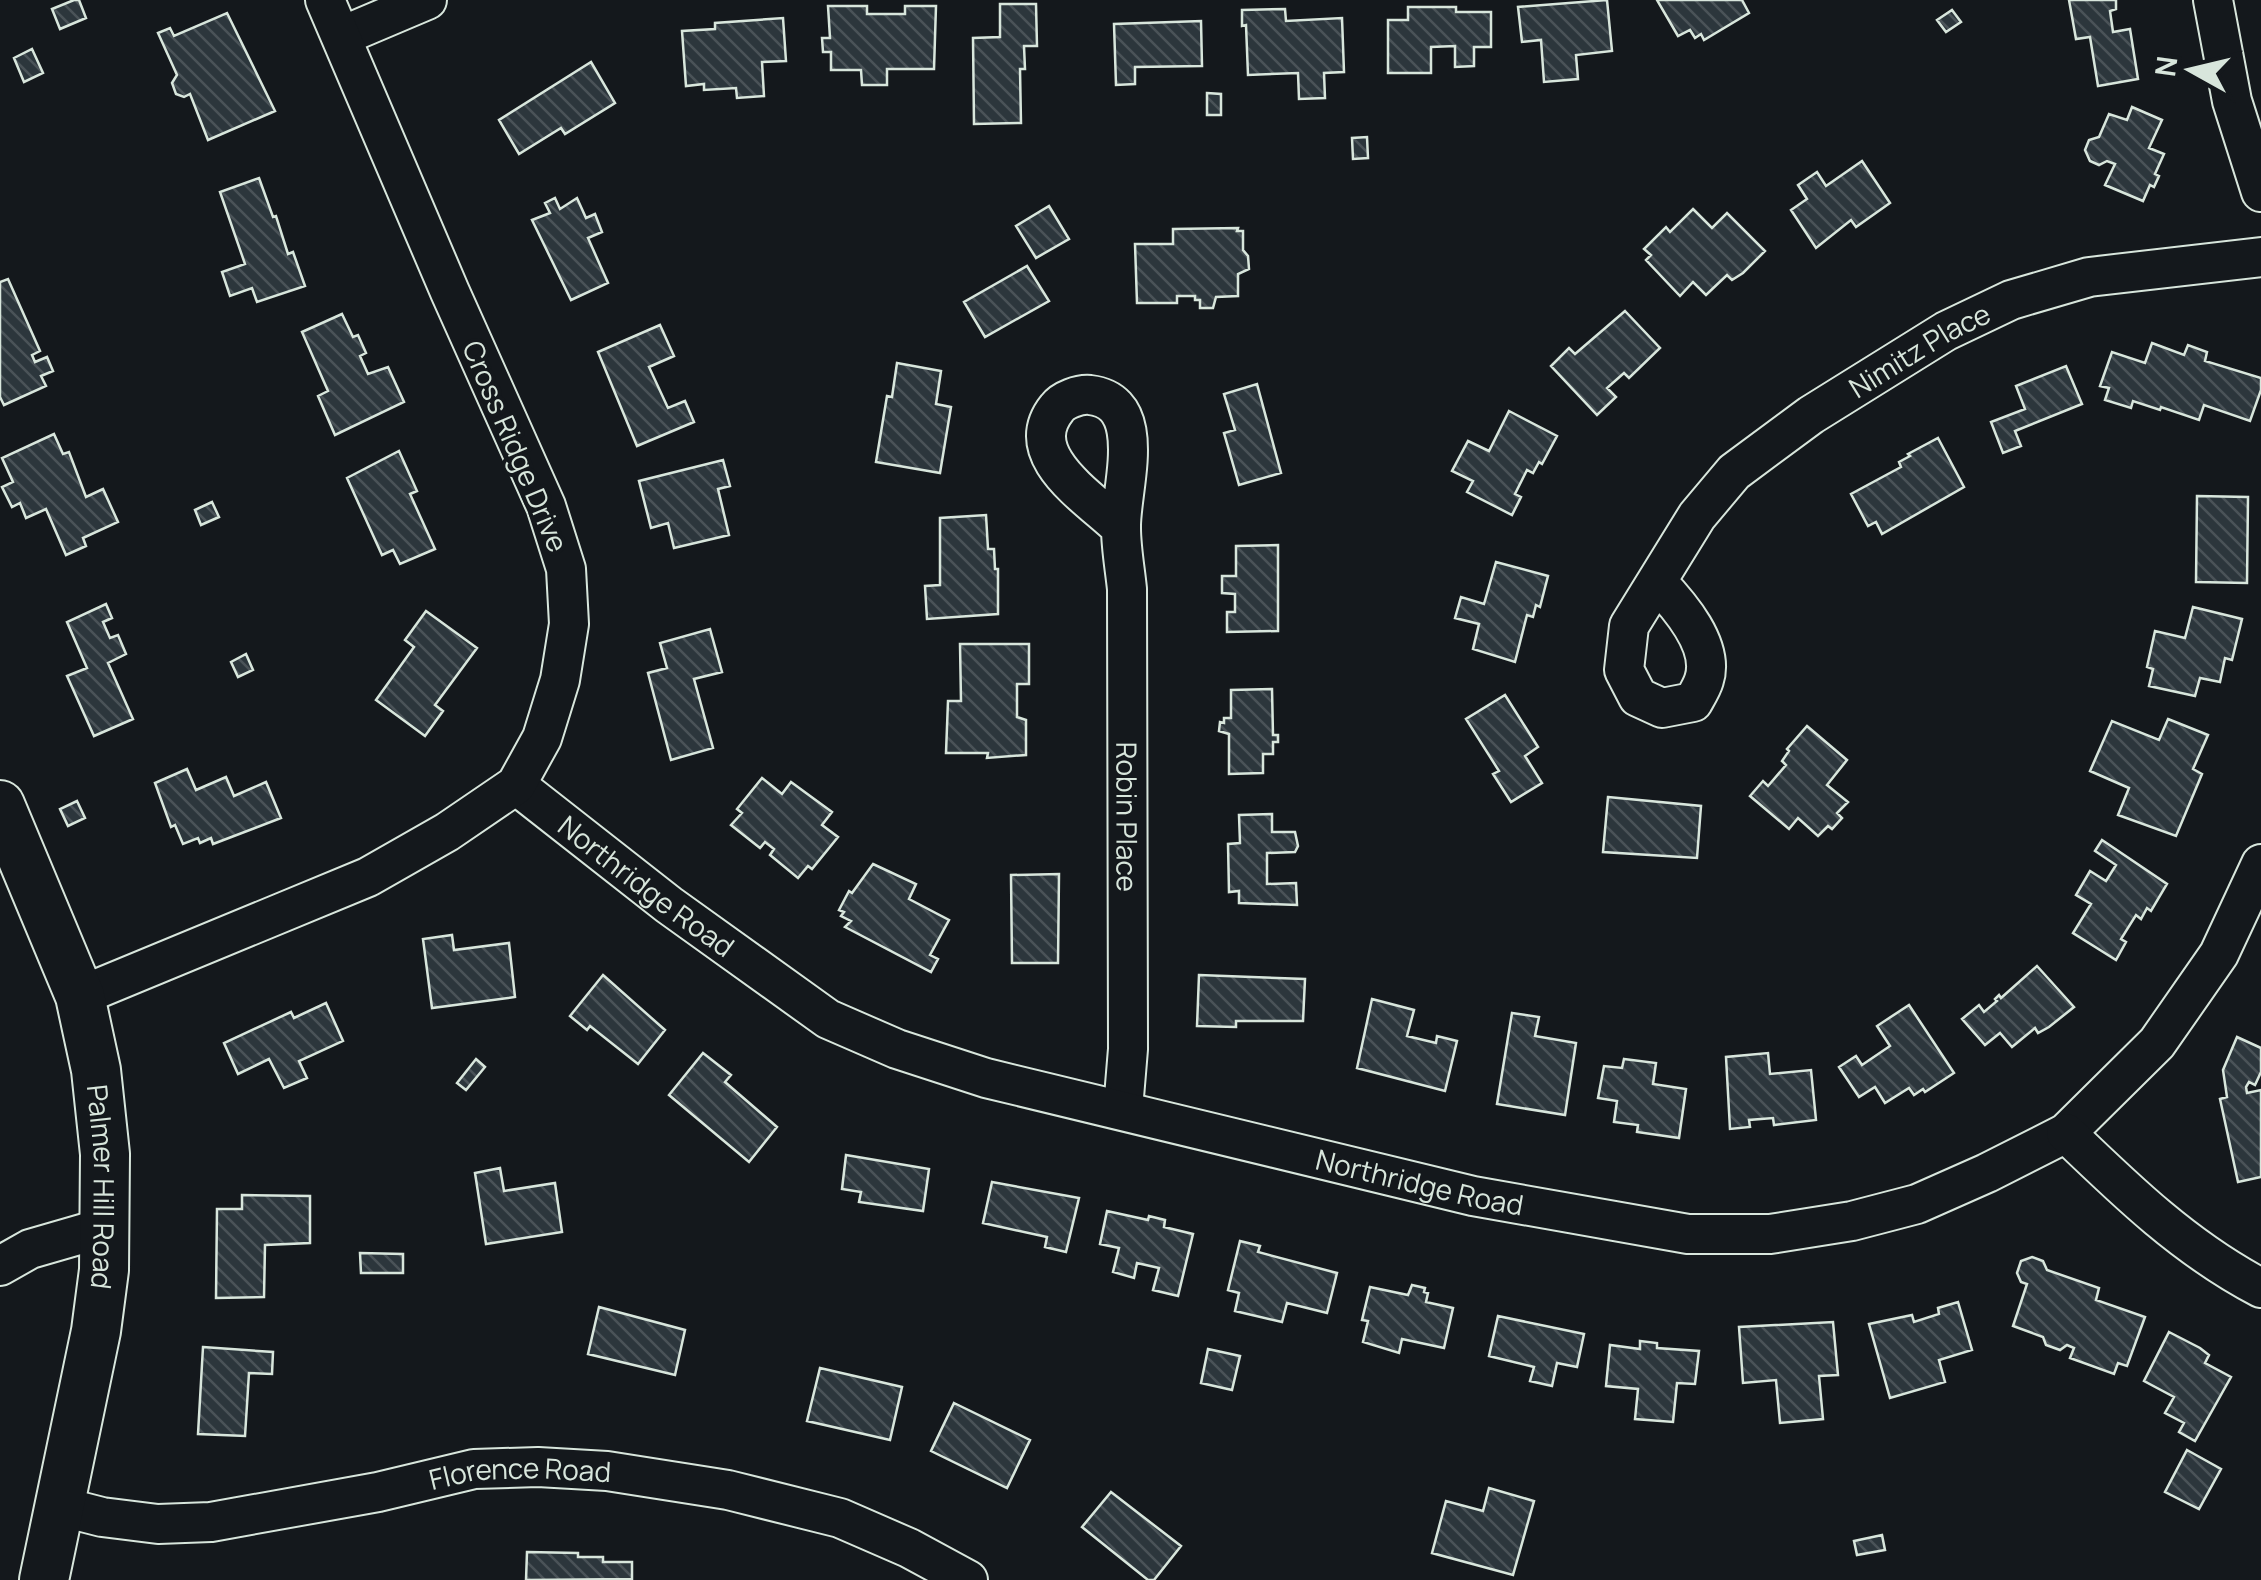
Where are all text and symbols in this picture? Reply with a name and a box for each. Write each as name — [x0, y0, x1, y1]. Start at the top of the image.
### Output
north arrow — [2141, 20, 2241, 120]
text: N — [2145, 54, 2185, 79]
street label: Nimitz Place — [1841, 294, 1996, 406]
street label: Cross Ridge Drive — [454, 335, 578, 557]
street label: Robin Place — [1108, 742, 1147, 892]
street label: Northridge Road — [551, 806, 742, 965]
street label: Palmer Hill Road — [79, 1083, 124, 1291]
street label: Northridge Road — [1312, 1140, 1526, 1224]
street label: Florence Road — [425, 1448, 612, 1498]

